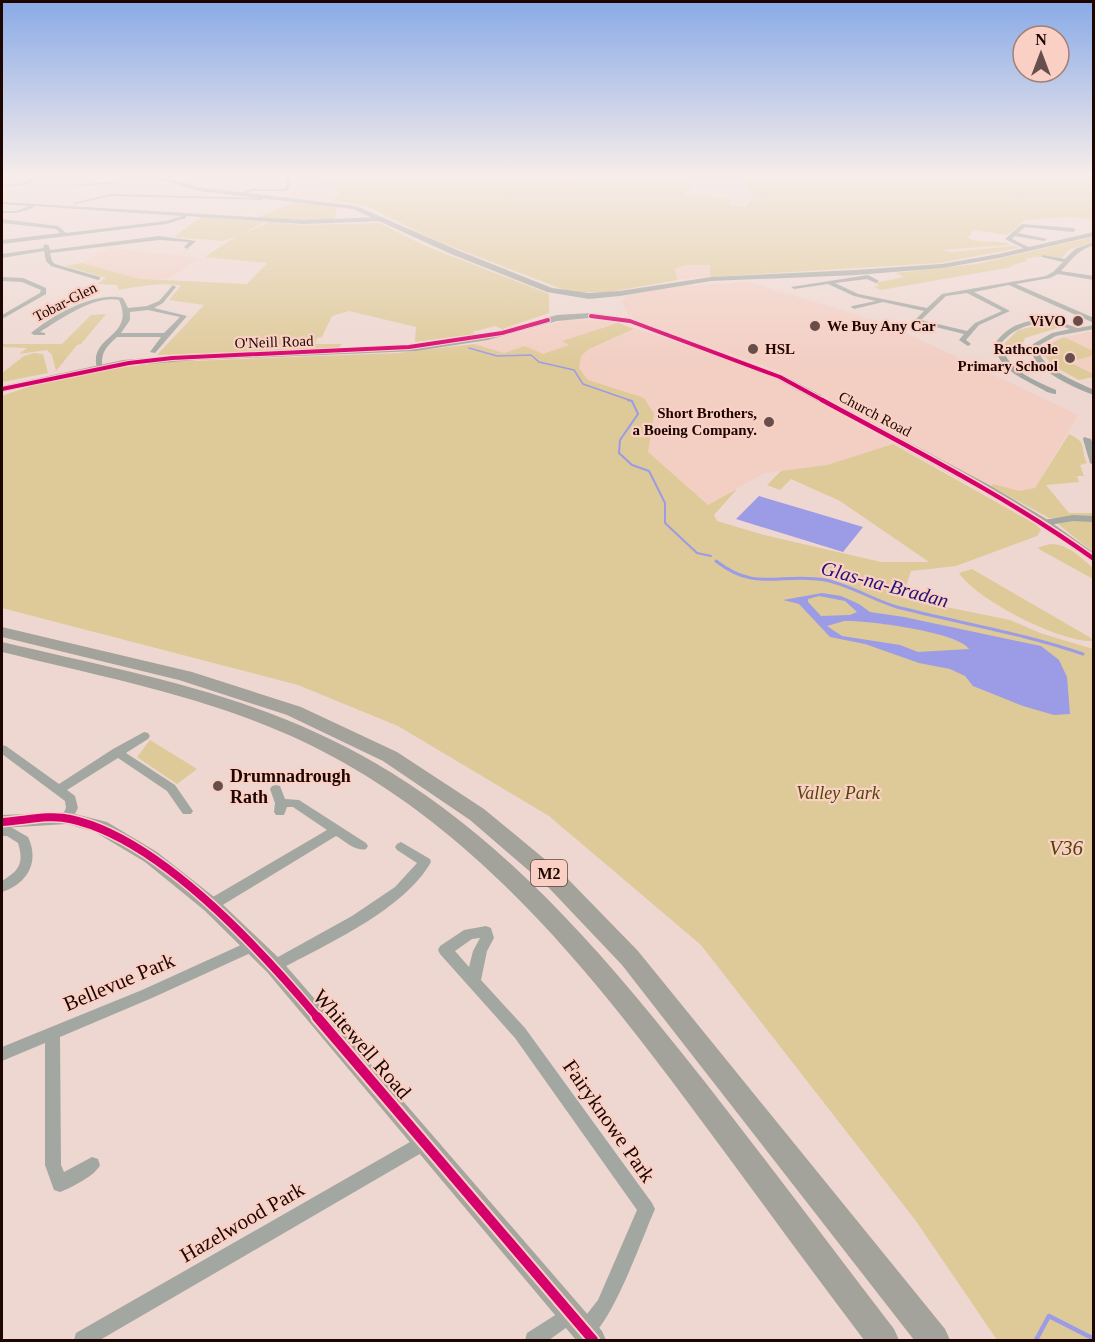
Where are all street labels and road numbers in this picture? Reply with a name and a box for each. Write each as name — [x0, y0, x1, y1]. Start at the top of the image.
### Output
street label: Tobar-Glen — [31, 279, 100, 325]
street label: O'Neill Road — [234, 333, 314, 351]
street label: Church Road — [836, 388, 914, 440]
road number: M2 — [531, 860, 567, 886]
street label: Bellevue Park — [60, 948, 179, 1016]
street label: Whitewell Road — [308, 984, 416, 1104]
street label: Fairyknowe Park — [558, 1055, 660, 1187]
street label: Hazelwood Park — [176, 1177, 309, 1267]

